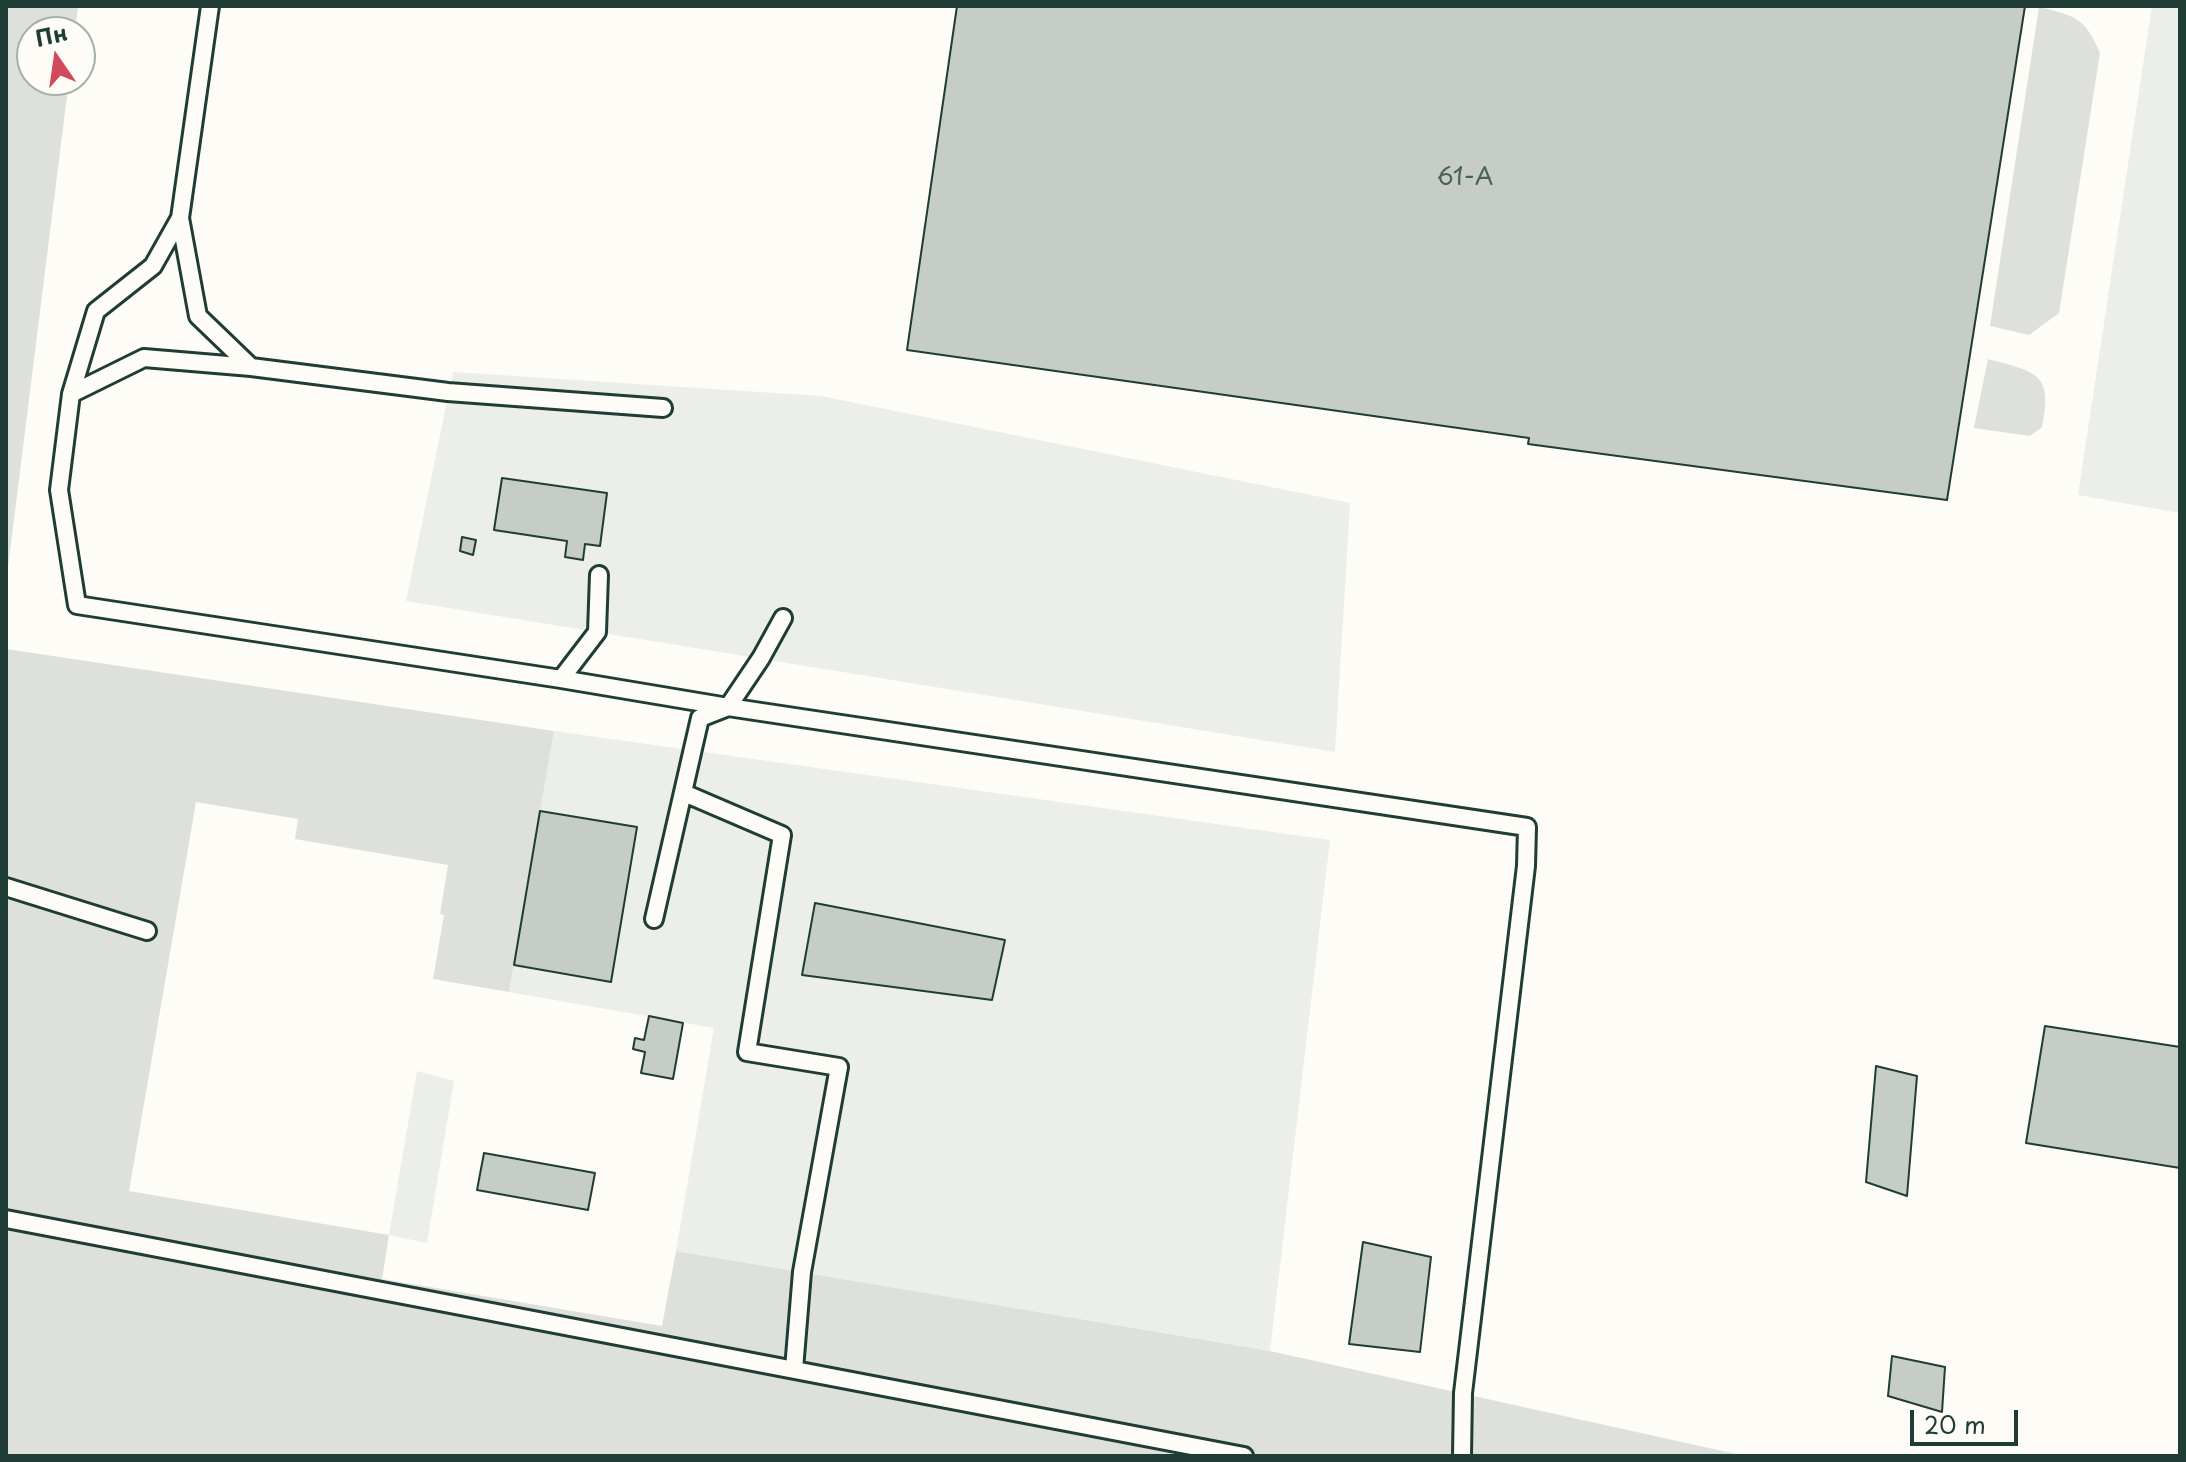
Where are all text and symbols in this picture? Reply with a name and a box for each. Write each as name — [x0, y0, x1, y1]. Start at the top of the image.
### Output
text: Пн — [32, 14, 70, 54]
north arrow — [16, 16, 96, 96]
house number: 61-А — [1437, 164, 1493, 192]
scale bar — [1914, 1394, 2022, 1444]
text: 20 m — [1924, 1406, 1986, 1442]

